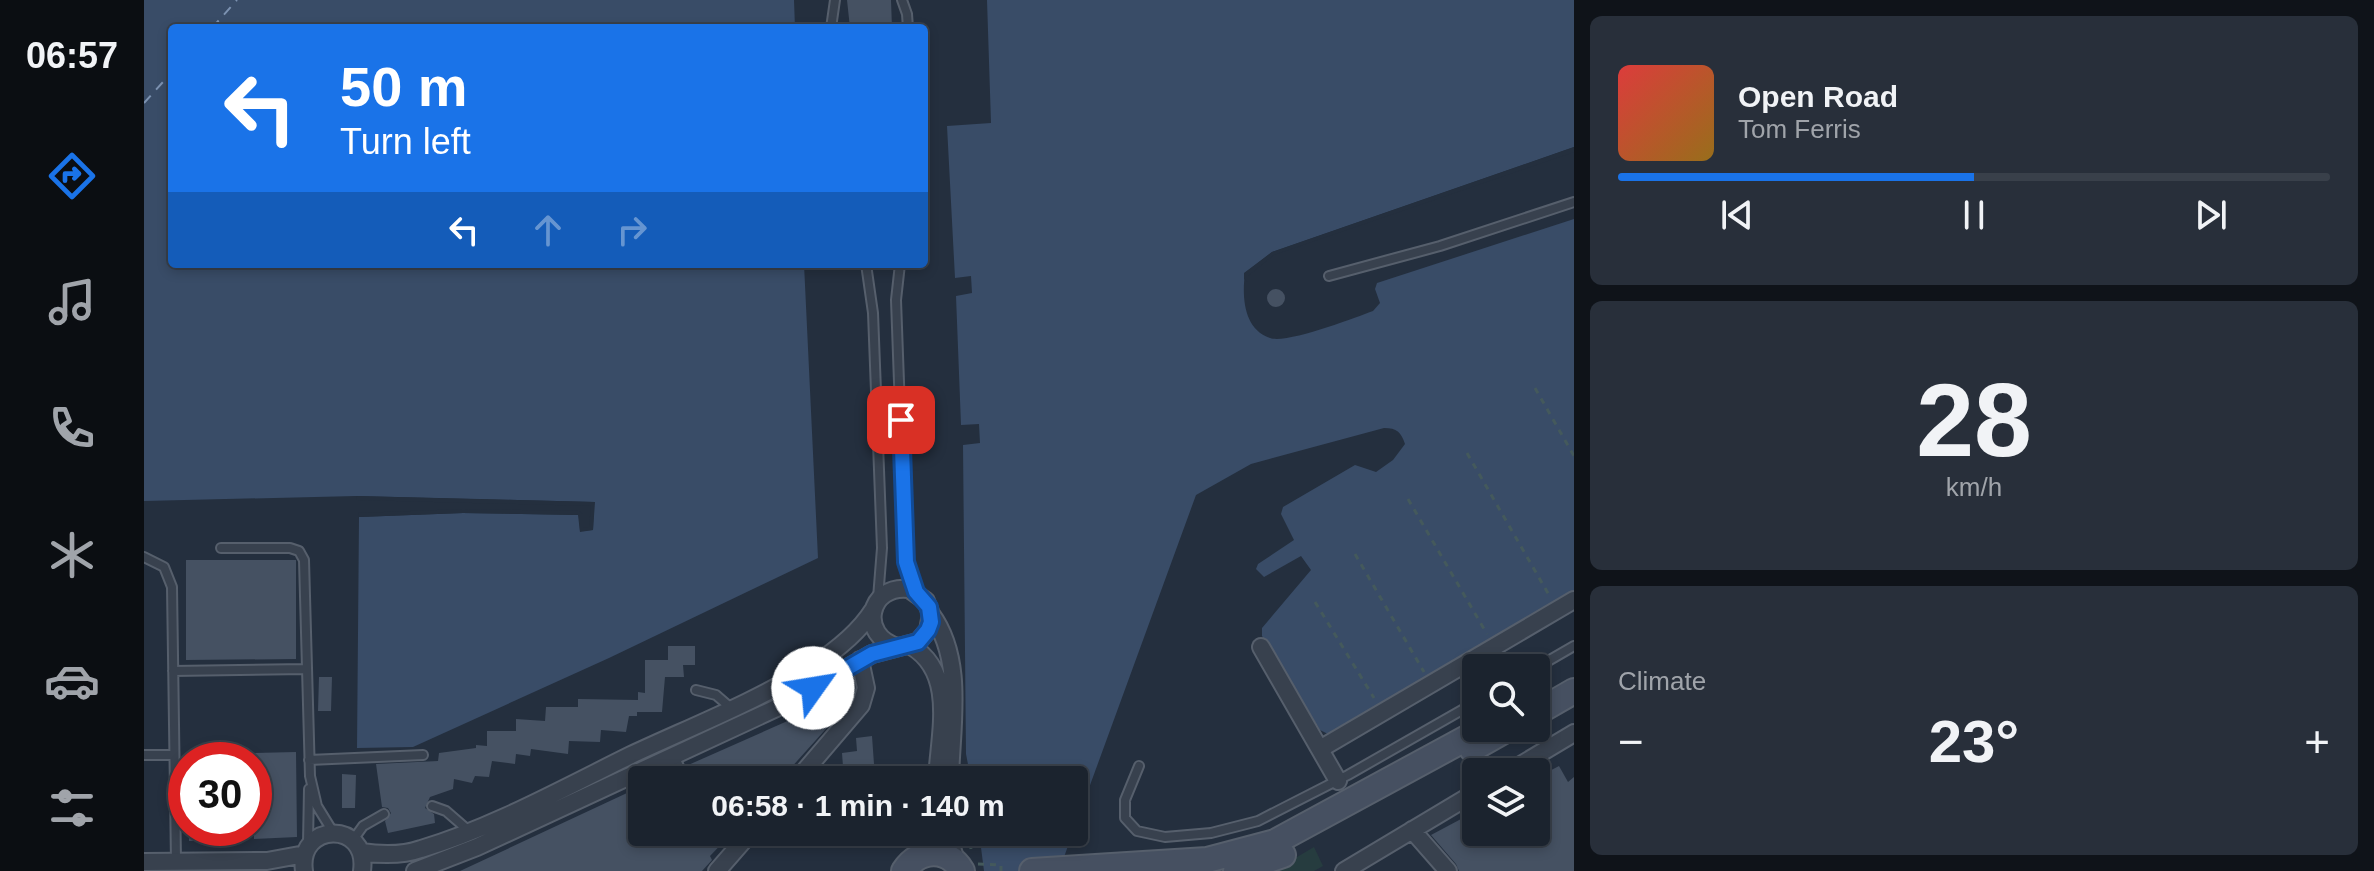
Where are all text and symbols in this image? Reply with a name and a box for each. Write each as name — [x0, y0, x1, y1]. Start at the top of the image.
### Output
text: 06:57 — [26, 35, 118, 76]
text: 50 m — [340, 55, 468, 118]
icon: left — [208, 56, 312, 160]
text: Open Road — [1738, 80, 1898, 113]
text: Tom Ferris — [1738, 114, 1861, 144]
text: Turn left — [340, 121, 471, 162]
icon: directions — [44, 148, 100, 204]
icon: previous — [1715, 193, 1759, 237]
icon: pause — [1952, 193, 1996, 237]
icon: next — [2189, 193, 2233, 237]
icon: left — [442, 208, 486, 252]
icon: ahead — [526, 208, 570, 252]
icon: right — [610, 208, 654, 252]
icon: music — [44, 274, 100, 330]
text: 28 — [1916, 362, 2032, 478]
pin — [867, 386, 935, 454]
icon: arrive — [879, 398, 923, 442]
icon: phone — [44, 400, 100, 456]
text: km/h — [1946, 472, 2002, 502]
icon: climate — [44, 527, 100, 583]
position arrow — [771, 646, 855, 730]
icon: car — [44, 653, 100, 709]
map controls — [1462, 654, 1550, 846]
button: search — [1462, 654, 1550, 742]
text: Climate — [1618, 666, 1706, 696]
text: 23° — [1929, 708, 2019, 775]
text: − — [1618, 717, 1644, 766]
text: + — [2304, 717, 2330, 766]
speed limit sign: 30 — [168, 742, 272, 846]
button: layers — [1462, 758, 1550, 846]
icon: filters — [44, 780, 100, 836]
text: 06:58 · 1 min · 140 m — [711, 789, 1005, 822]

